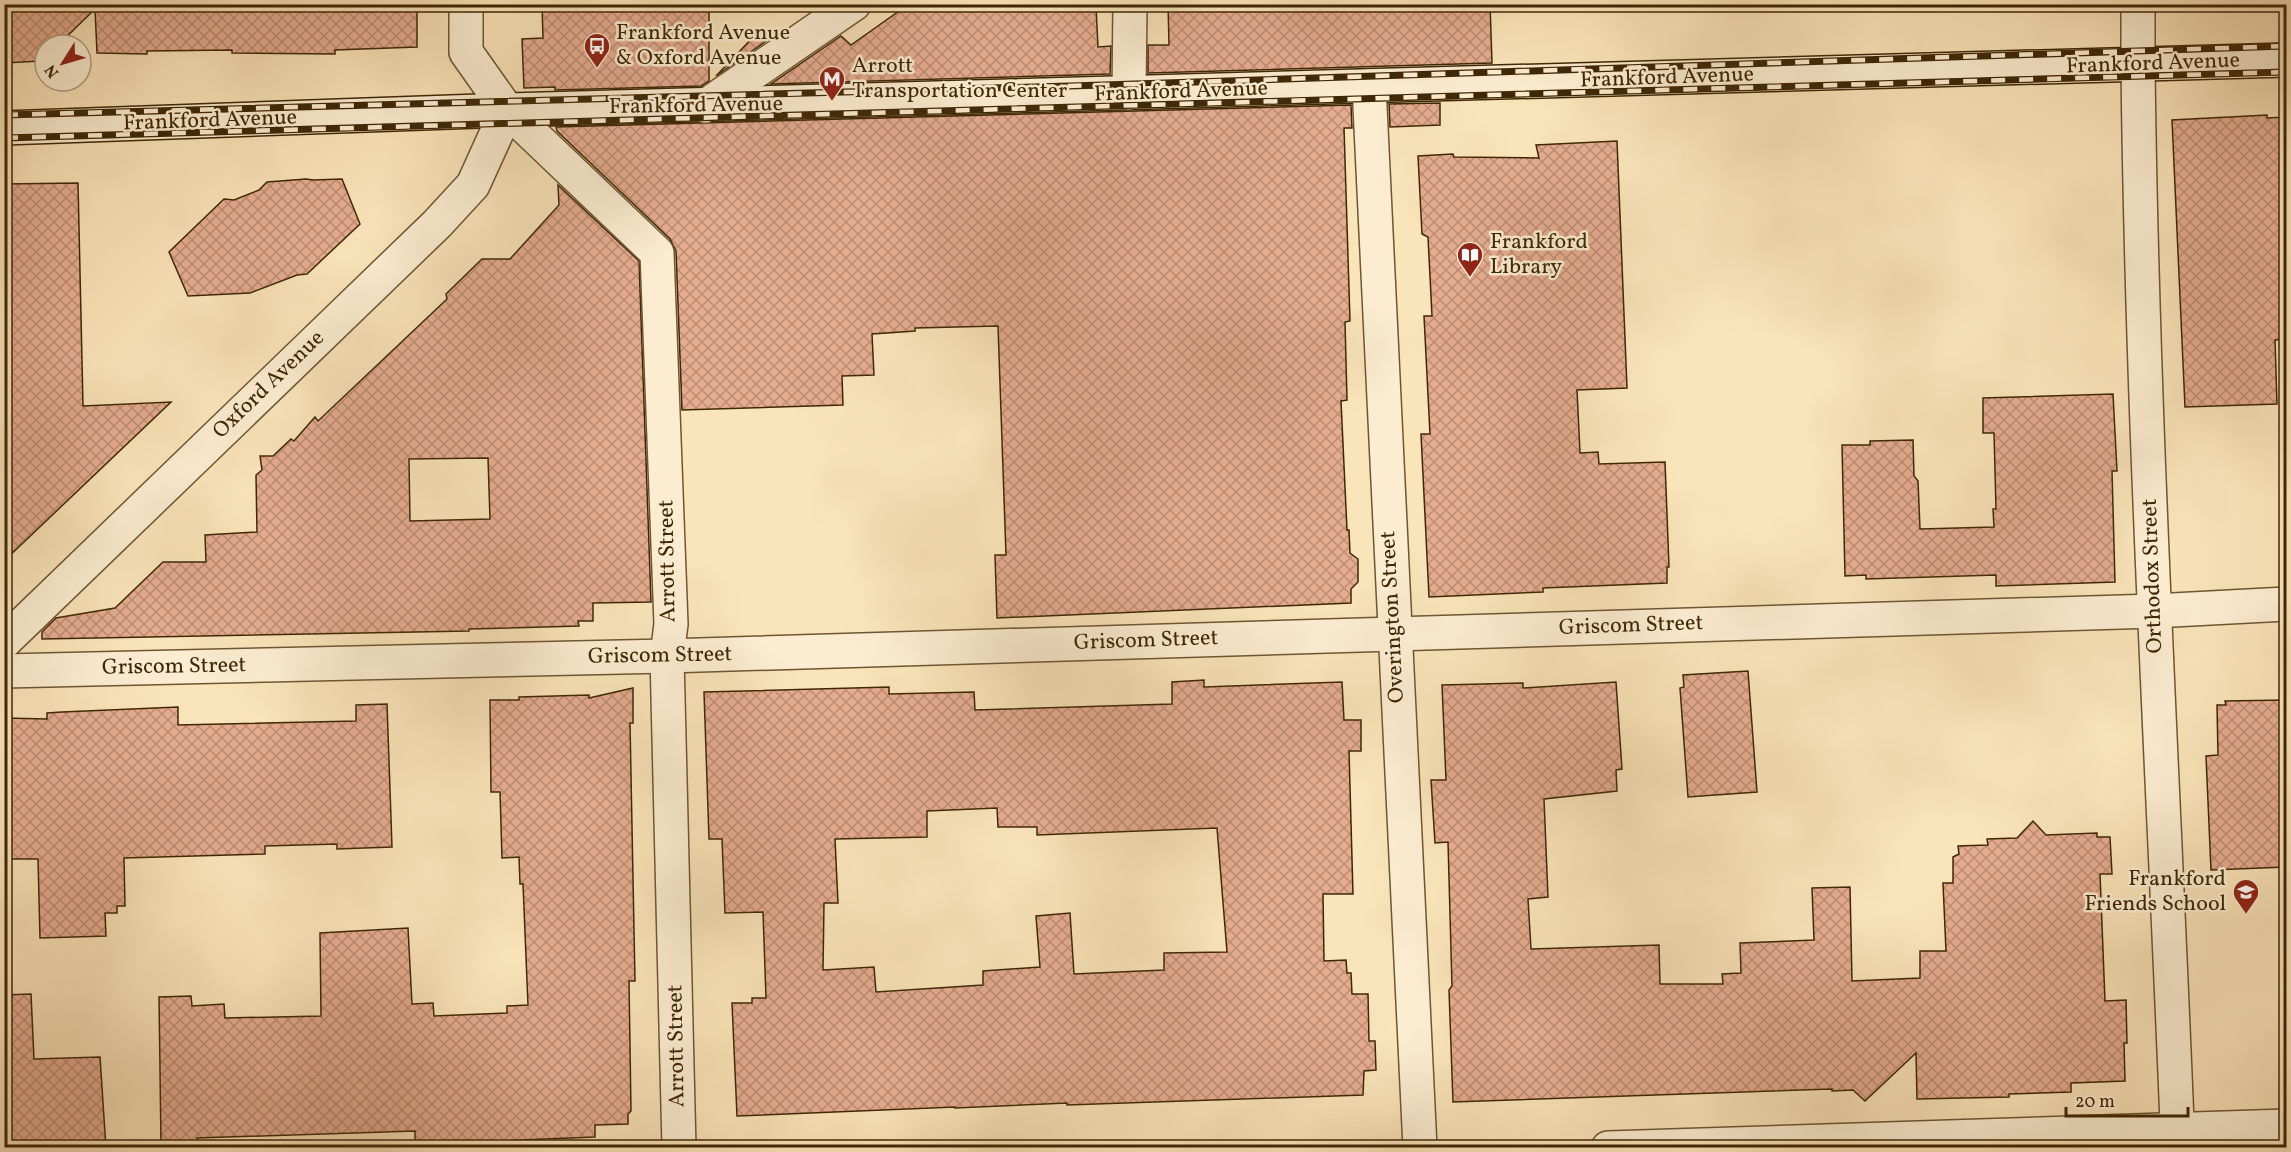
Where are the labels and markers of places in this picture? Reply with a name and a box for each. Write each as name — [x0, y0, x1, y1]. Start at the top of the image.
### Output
place label: Frankford Avenue & Oxford Avenue — [616, 18, 790, 74]
bus stop icon: Frankford Avenue & Oxford Avenue — [582, 31, 612, 69]
place label: Arrott Transportation Center — [852, 51, 1067, 107]
metro station icon: Arrott Transportation Center — [817, 64, 847, 102]
place label: Frankford Library — [1490, 227, 1588, 283]
library icon: Frankford Library — [1455, 240, 1485, 278]
place label: Frankford Friends School — [2084, 864, 2226, 920]
school or university icon: Frankford Friends School — [2231, 877, 2261, 915]

